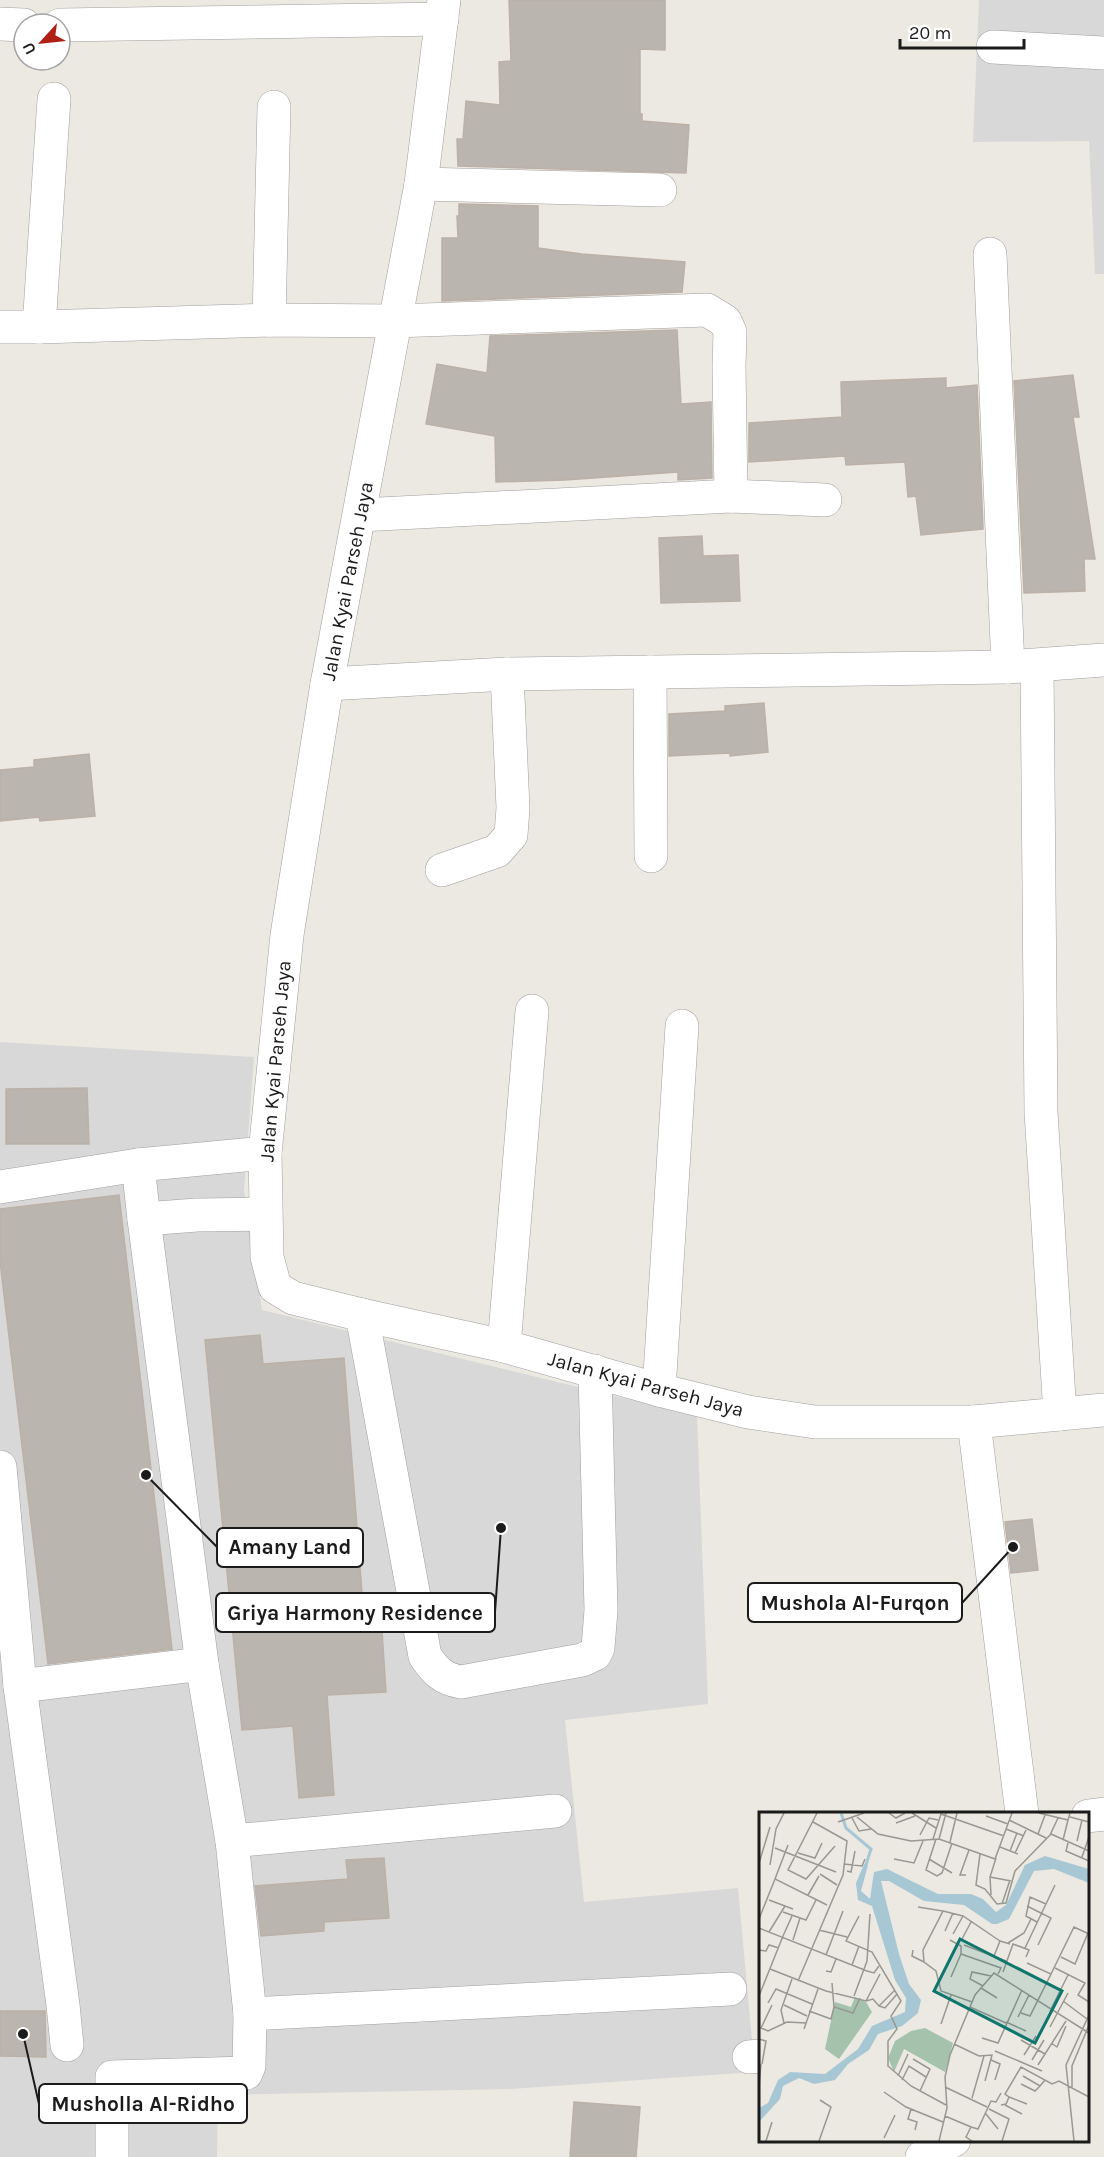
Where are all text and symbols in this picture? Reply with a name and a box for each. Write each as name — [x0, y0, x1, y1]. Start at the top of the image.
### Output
north arrow — [12, 12, 72, 72]
scale bar — [900, 12, 1024, 50]
text: 20 m — [909, 22, 951, 44]
text: U — [18, 39, 40, 58]
street label: Jalan Kyai Parseh Jaya — [317, 480, 378, 682]
street label: Jalan Kyai Parseh Jaya — [255, 959, 296, 1163]
street label: Jalan Kyai Parseh Jaya — [545, 1347, 746, 1422]
callout: Amany Land — [217, 1528, 363, 1567]
text: Amany Land — [229, 1535, 351, 1559]
callout: Mushola Al-Furqon — [748, 1583, 962, 1622]
text: Mushola Al-Furqon — [760, 1591, 950, 1616]
callout: Griya Harmony Residence — [216, 1593, 495, 1632]
text: Griya Harmony Residence — [227, 1601, 483, 1625]
inset map — [759, 1812, 1089, 2142]
callout: Musholla Al-Ridho — [39, 2084, 247, 2123]
text: Musholla Al-Ridho — [51, 2092, 235, 2116]

